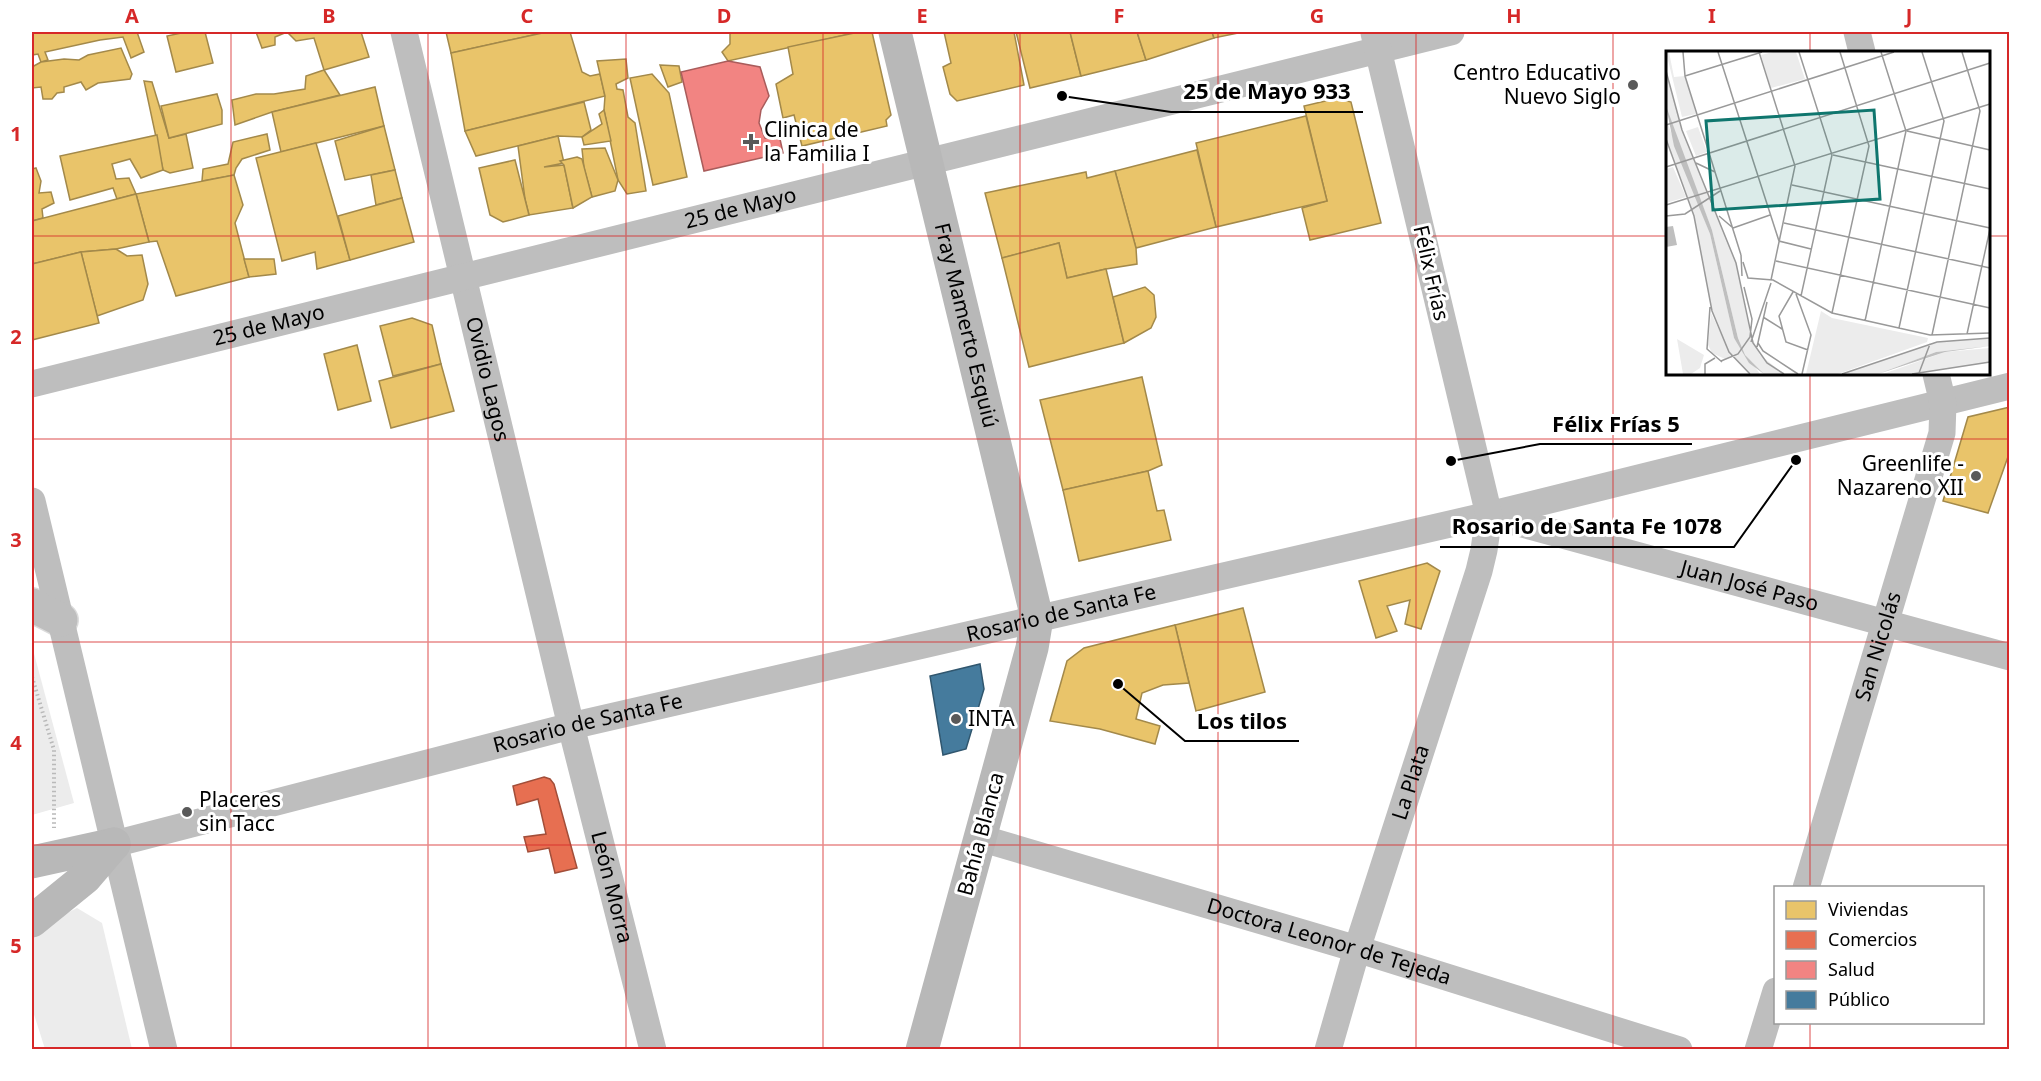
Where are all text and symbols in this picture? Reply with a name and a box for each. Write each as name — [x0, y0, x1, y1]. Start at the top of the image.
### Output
text: A — [125, 2, 139, 29]
text: B — [322, 2, 336, 29]
text: C — [521, 2, 534, 29]
text: D — [717, 2, 731, 29]
text: E — [916, 2, 928, 29]
text: F — [1114, 2, 1124, 29]
text: G — [1310, 2, 1324, 29]
text: H — [1506, 2, 1522, 29]
text: I — [1708, 2, 1716, 29]
text: J — [1904, 2, 1912, 29]
inset map — [1666, 51, 1990, 375]
place label: Centro Educativo Nuevo Siglo — [1453, 58, 1621, 110]
callout: 25 de Mayo 933 — [1171, 72, 1363, 112]
text: 25 de Mayo 933 — [1183, 75, 1351, 105]
marker: Centro Educativo Nuevo Siglo — [1626, 78, 1640, 92]
place label: Clinica de la Familia I — [764, 115, 870, 167]
text: 1 — [10, 120, 22, 147]
marker: Clinica de la Familia I — [742, 133, 760, 151]
street label: 25 de Mayo — [682, 180, 799, 235]
street label: Fray Mamerto Esquiú — [929, 220, 1005, 431]
street label: Félix Frías — [1407, 222, 1457, 323]
street label: 25 de Mayo — [210, 297, 327, 352]
street label: Ovidio Lagos — [460, 314, 517, 444]
text: 2 — [10, 323, 22, 350]
callout: Félix Frías 5 — [1540, 404, 1692, 444]
text: Félix Frías 5 — [1552, 408, 1680, 438]
place label: Greenlife - Nazareno XII — [1837, 449, 1964, 501]
marker: Greenlife - Nazareno XII — [1969, 469, 1983, 483]
callout: Rosario de Santa Fe 1078 — [1440, 507, 1734, 547]
text: Rosario de Santa Fe 1078 — [1452, 510, 1722, 540]
text: 3 — [10, 526, 22, 553]
street label: Juan José Paso — [1676, 552, 1822, 617]
street label: Rosario de Santa Fe — [963, 577, 1159, 648]
street label: San Nicolás — [1848, 588, 1907, 705]
street label: Rosario de Santa Fe — [490, 686, 685, 759]
callout: Los tilos — [1185, 701, 1299, 741]
place label: INTA — [968, 704, 1015, 732]
text: Los tilos — [1197, 705, 1287, 735]
marker: INTA — [949, 712, 963, 726]
text: 4 — [10, 729, 22, 756]
street label: La Plata — [1385, 741, 1435, 823]
street label: Bahía Blanca — [950, 769, 1010, 899]
place label: Placeres sin Tacc — [199, 785, 281, 837]
marker: Placeres sin Tacc — [180, 805, 194, 819]
street label: León Morra — [585, 828, 640, 946]
legend — [1774, 886, 1984, 1024]
street label: Doctora Leonor de Tejeda — [1204, 891, 1455, 991]
text: Viviendas — [1828, 897, 1908, 921]
text: Comercios — [1828, 927, 1917, 951]
text: 5 — [10, 932, 22, 959]
text: Salud — [1828, 957, 1875, 981]
text: Público — [1828, 987, 1890, 1011]

